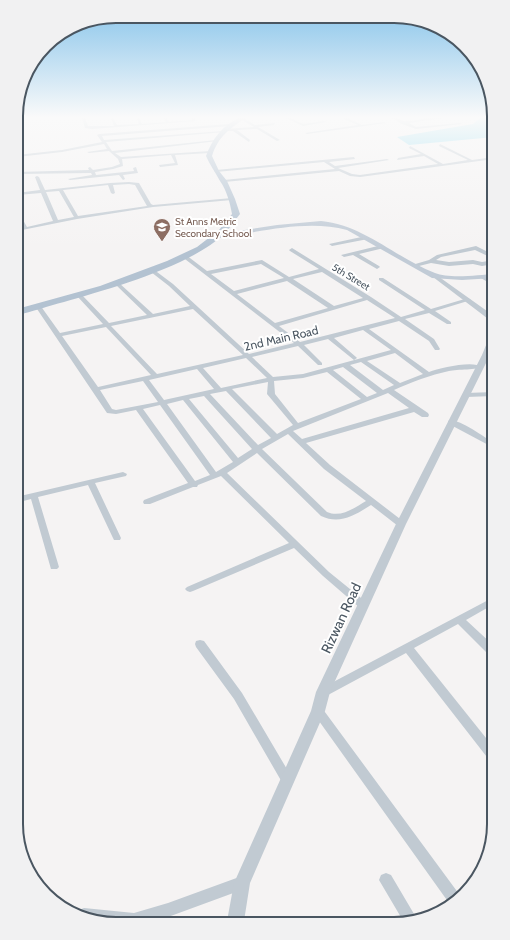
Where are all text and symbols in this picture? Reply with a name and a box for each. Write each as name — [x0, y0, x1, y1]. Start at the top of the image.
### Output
place label: St Anns Metric Secondary School — [175, 215, 252, 240]
school or university icon: St Anns Metric Secondary School — [152, 217, 172, 242]
street label: 5th Street — [330, 261, 373, 294]
street label: 2nd Main Road — [242, 322, 320, 354]
street label: Rizwan Road — [317, 580, 365, 656]

